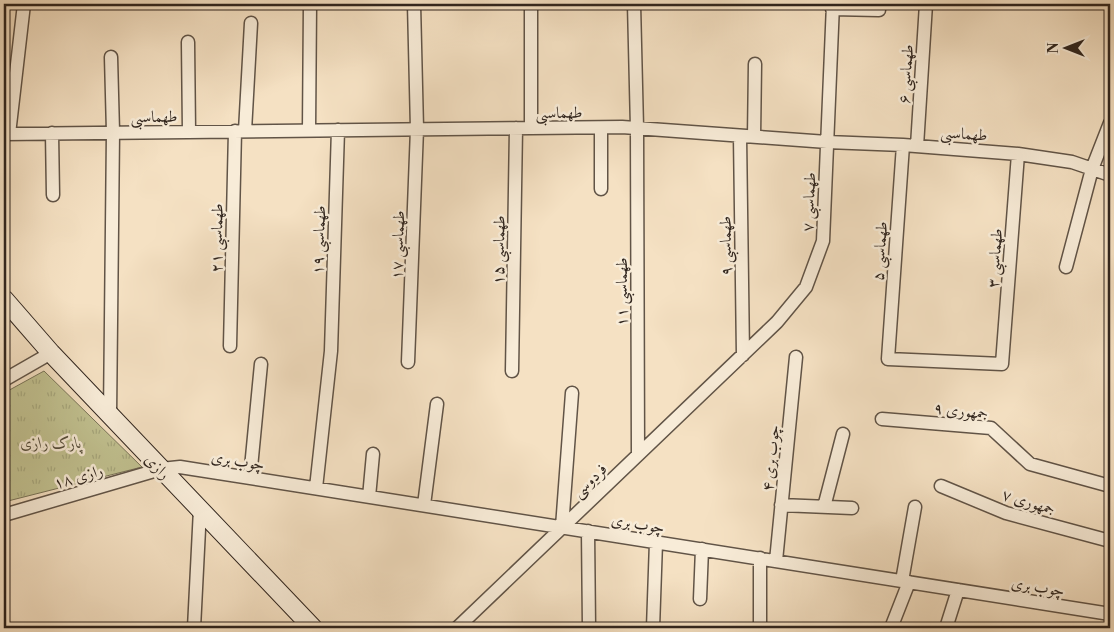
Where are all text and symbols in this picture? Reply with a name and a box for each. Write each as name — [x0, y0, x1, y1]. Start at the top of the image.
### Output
north arrow — [1042, 22, 1092, 72]
text: N — [1045, 42, 1063, 54]
street label: ۶ طهماسبی — [894, 44, 921, 105]
street label: طهماسبی — [535, 103, 583, 126]
street label: طهماسبی — [130, 107, 178, 130]
street label: طهماسبی — [940, 122, 988, 149]
street label: ۷ طهماسبی — [797, 172, 824, 233]
street label: ۲۱ طهماسبی — [206, 203, 231, 273]
street label: ۱۹ طهماسبی — [308, 205, 333, 275]
street label: ۱۷ طهماسبی — [387, 210, 412, 280]
street label: ۱۵ طهماسبی — [488, 215, 513, 285]
street label: ۹ طهماسبی — [715, 216, 740, 276]
street label: ۵ طهماسبی — [868, 221, 895, 282]
street label: ۳ طهماسبی — [983, 228, 1010, 289]
street label: ۱۱ طهماسبی — [612, 257, 635, 327]
street label: ۹ جمهوری — [933, 398, 989, 424]
street label: ۴ چوب بری — [758, 424, 784, 492]
park label: پارک رازی — [20, 433, 84, 454]
street label: چوب بری — [210, 447, 266, 475]
street label: رازی — [140, 450, 174, 484]
street label: فردوسی — [568, 459, 612, 503]
street label: رازی ۱۸ — [51, 460, 105, 494]
street label: ۷ جمهوری — [1000, 484, 1058, 520]
street label: چوب بری — [610, 510, 666, 538]
street label: چوب بری — [1010, 573, 1066, 601]

